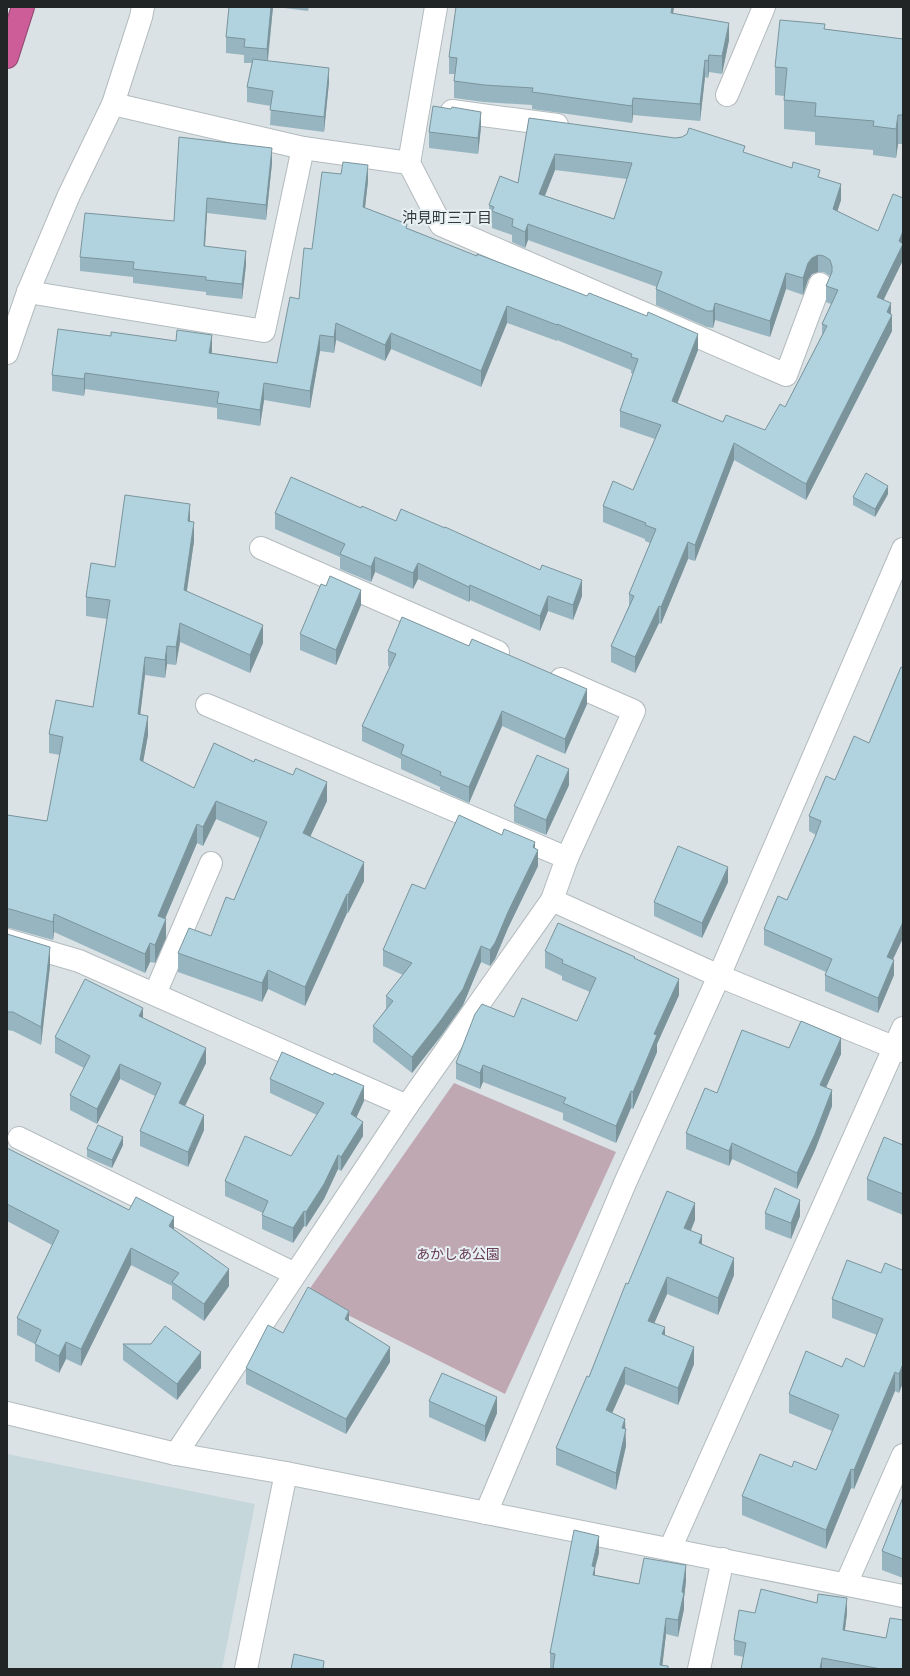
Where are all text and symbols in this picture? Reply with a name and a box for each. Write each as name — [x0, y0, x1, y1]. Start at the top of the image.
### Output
district label: 沖見町三丁目 — [402, 209, 492, 226]
park label: あかしあ公園 — [416, 1246, 500, 1262]

